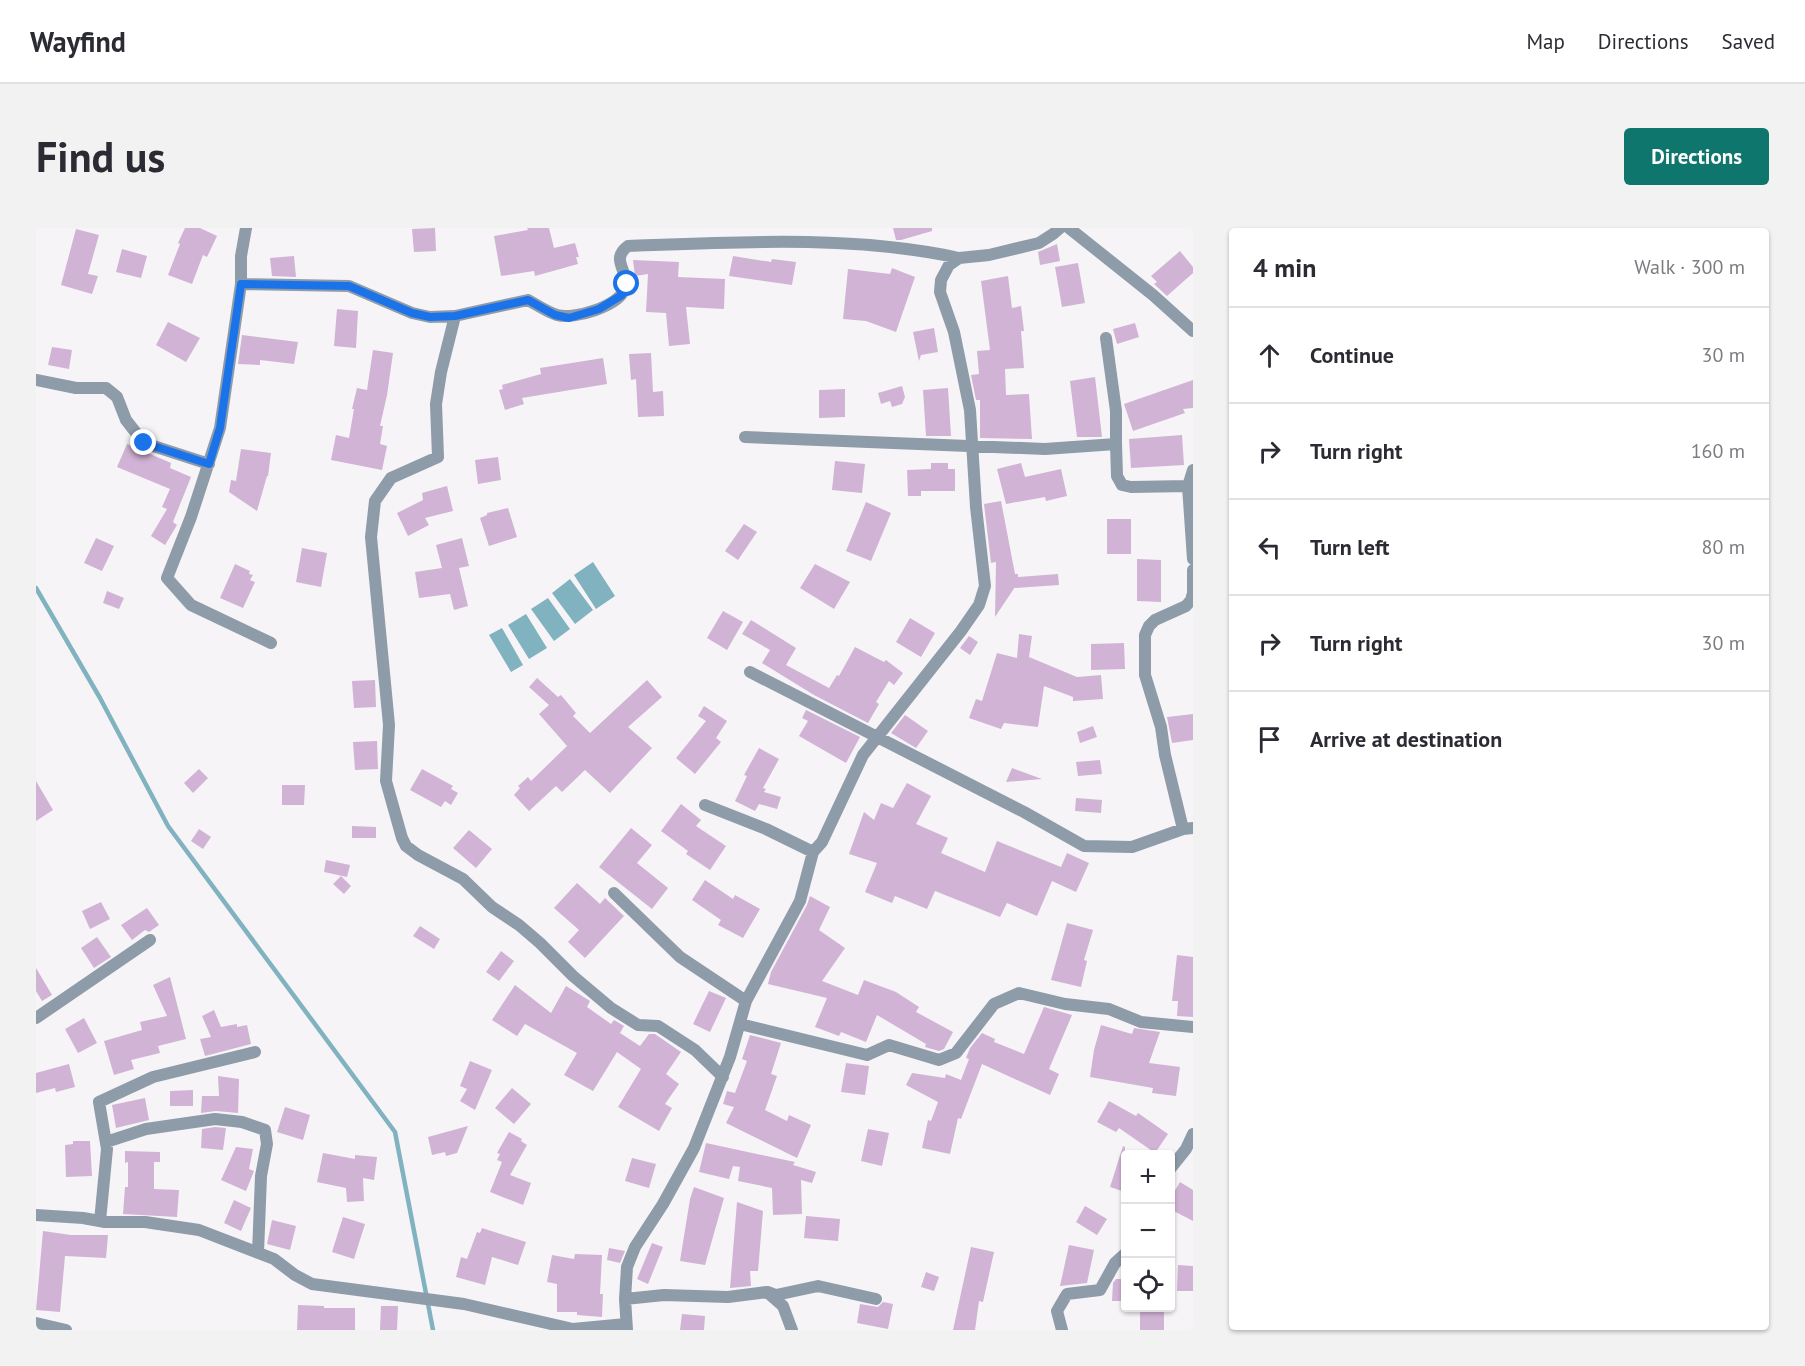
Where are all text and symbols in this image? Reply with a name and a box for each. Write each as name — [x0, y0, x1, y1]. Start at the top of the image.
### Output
text: Wayfind — [30, 23, 126, 60]
text: Map — [1526, 28, 1565, 55]
text: Directions — [1598, 28, 1689, 55]
text: Saved — [1722, 28, 1775, 55]
button: Directions — [1624, 128, 1769, 185]
text: Find us — [36, 129, 165, 184]
text: 4 min — [1253, 251, 1316, 284]
text: Walk · 300 m — [1634, 254, 1745, 280]
route start — [613, 270, 639, 296]
icon: ahead — [1253, 339, 1286, 372]
text: Continue — [1310, 341, 1394, 369]
text: 30 m — [1702, 342, 1745, 368]
route end — [130, 429, 156, 455]
icon: right — [1253, 435, 1286, 468]
text: Turn right — [1310, 437, 1402, 465]
text: 160 m — [1691, 438, 1745, 464]
icon: left — [1253, 531, 1286, 564]
text: Turn left — [1310, 533, 1390, 561]
text: 80 m — [1702, 534, 1745, 560]
icon: right — [1253, 627, 1286, 660]
text: Turn right — [1310, 629, 1402, 657]
text: 30 m — [1702, 630, 1745, 656]
icon: arrive — [1253, 723, 1286, 756]
text: Arrive at destination — [1310, 725, 1502, 753]
map controls — [1121, 1150, 1175, 1312]
button: + — [1121, 1150, 1175, 1204]
button: − — [1121, 1204, 1175, 1258]
button: locate — [1121, 1258, 1175, 1312]

